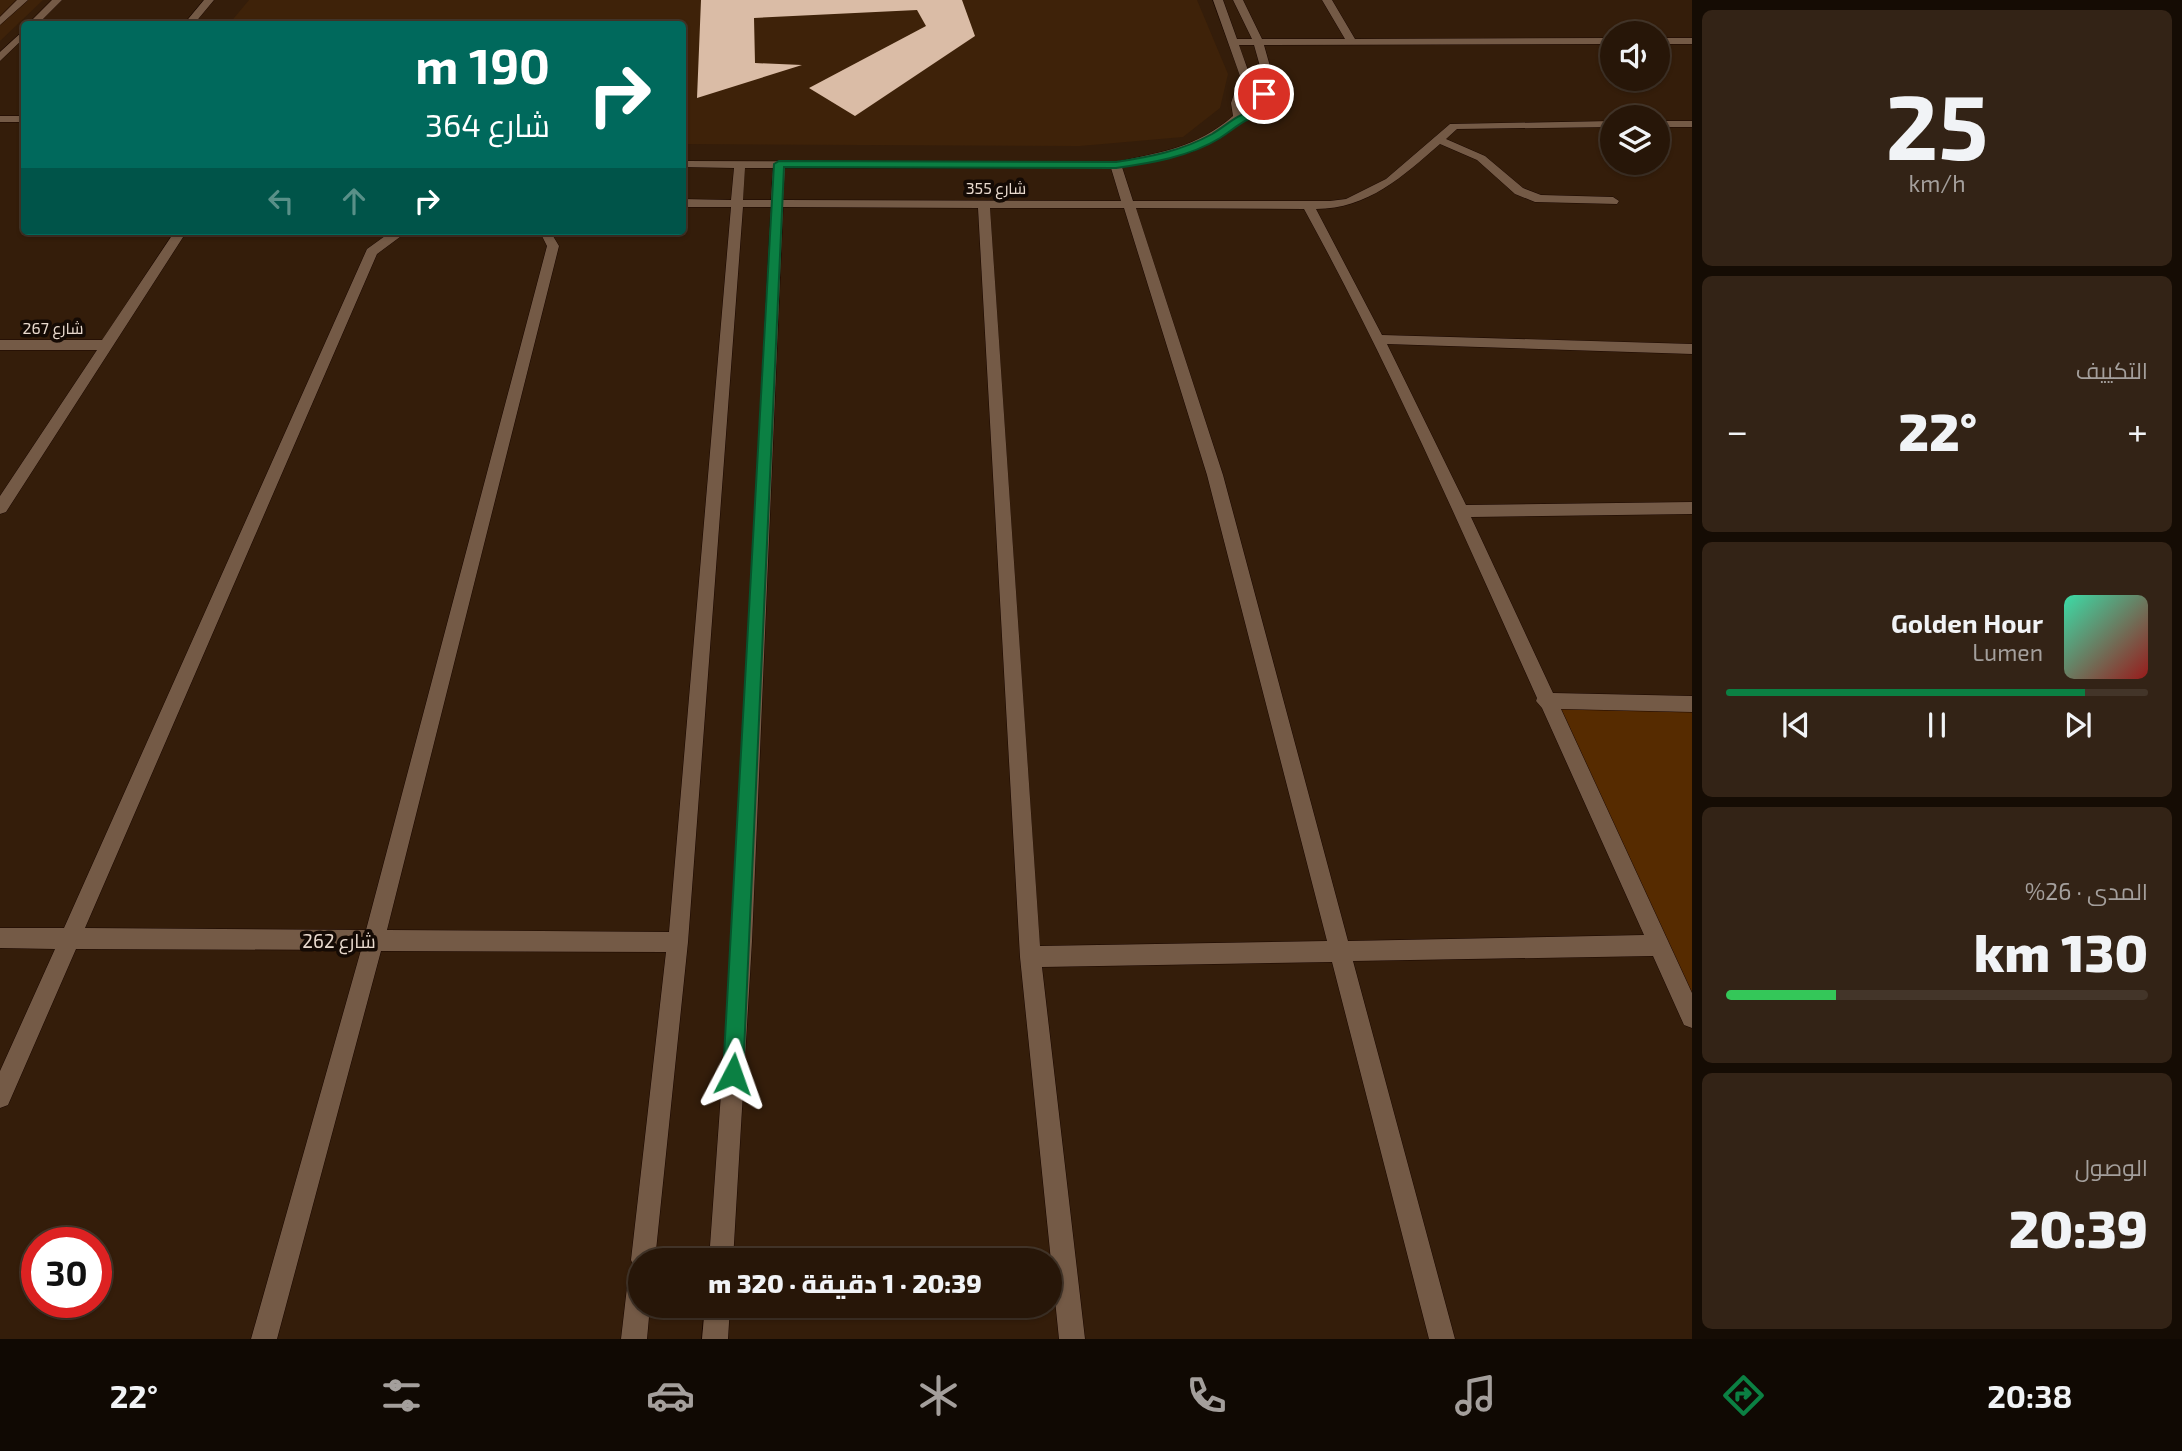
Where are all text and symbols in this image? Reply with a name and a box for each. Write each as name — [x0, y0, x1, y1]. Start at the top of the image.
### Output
map controls — [1600, 21, 1670, 175]
button: sound — [1600, 21, 1670, 91]
text: 190 m — [415, 35, 550, 94]
icon: right — [574, 49, 665, 140]
pin — [1234, 64, 1294, 124]
text: 25 — [1885, 69, 1989, 178]
icon: arrive — [1245, 75, 1283, 113]
text: شارع 364 — [425, 105, 550, 143]
button: layers — [1600, 105, 1670, 175]
text: km/h — [1908, 169, 1966, 197]
street label: شارع 355 — [966, 178, 1026, 200]
icon: left — [262, 182, 300, 220]
icon: ahead — [335, 182, 373, 220]
icon: right — [408, 182, 446, 220]
street label: شارع 267 — [23, 318, 83, 340]
text: التكييف — [2076, 356, 2148, 384]
text: 22° — [1898, 399, 1977, 461]
text: − — [1726, 407, 1748, 453]
text: + — [2127, 407, 2148, 453]
text: Golden Hour — [1891, 607, 2043, 638]
text: Lumen — [1972, 638, 2043, 666]
icon: previous — [1777, 706, 1815, 744]
icon: pause — [1918, 706, 1956, 744]
icon: next — [2059, 706, 2097, 744]
text: المدى · 26% — [2025, 877, 2148, 905]
text: 130 km — [1974, 920, 2148, 982]
street label: شارع 262 — [302, 929, 376, 955]
position arrow — [696, 1037, 770, 1111]
text: الوصول — [2075, 1153, 2148, 1181]
text: 20:39 — [2009, 1196, 2148, 1258]
speed limit sign: 30 — [21, 1227, 112, 1318]
text: 20:39 · 1 دقيقة · 320 m — [708, 1267, 982, 1298]
icon: filters — [377, 1371, 426, 1420]
icon: car — [646, 1371, 695, 1420]
icon: climate — [914, 1371, 963, 1420]
icon: phone — [1182, 1371, 1231, 1420]
icon: music — [1451, 1371, 1500, 1420]
icon: directions — [1719, 1371, 1768, 1420]
text: 22° — [110, 1376, 158, 1414]
text: 20:38 — [1987, 1376, 2072, 1414]

